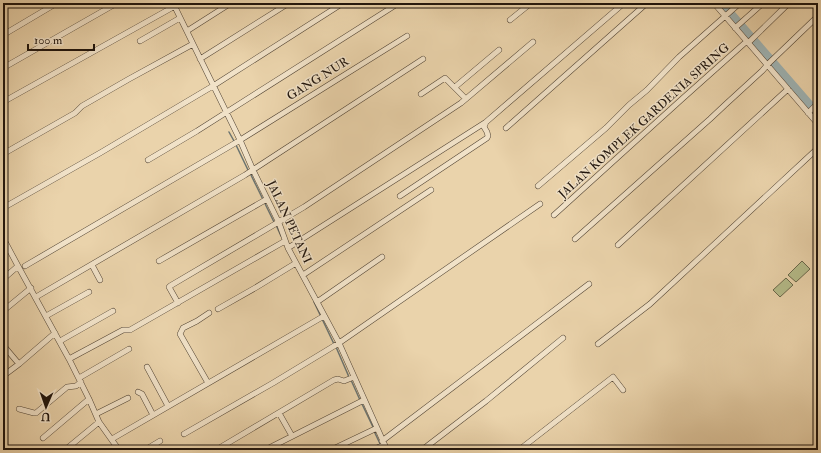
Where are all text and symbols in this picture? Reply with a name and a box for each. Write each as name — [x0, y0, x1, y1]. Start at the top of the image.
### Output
scale bar — [28, 26, 94, 52]
text: 100 m — [34, 33, 63, 48]
street label: JALAN KOMPLEK GARDENIA SPRING — [555, 40, 733, 202]
street label: GANG NUR — [284, 54, 352, 104]
street label: JALAN PETANI — [263, 177, 315, 266]
north arrow — [26, 387, 66, 427]
text: U — [40, 410, 51, 423]

